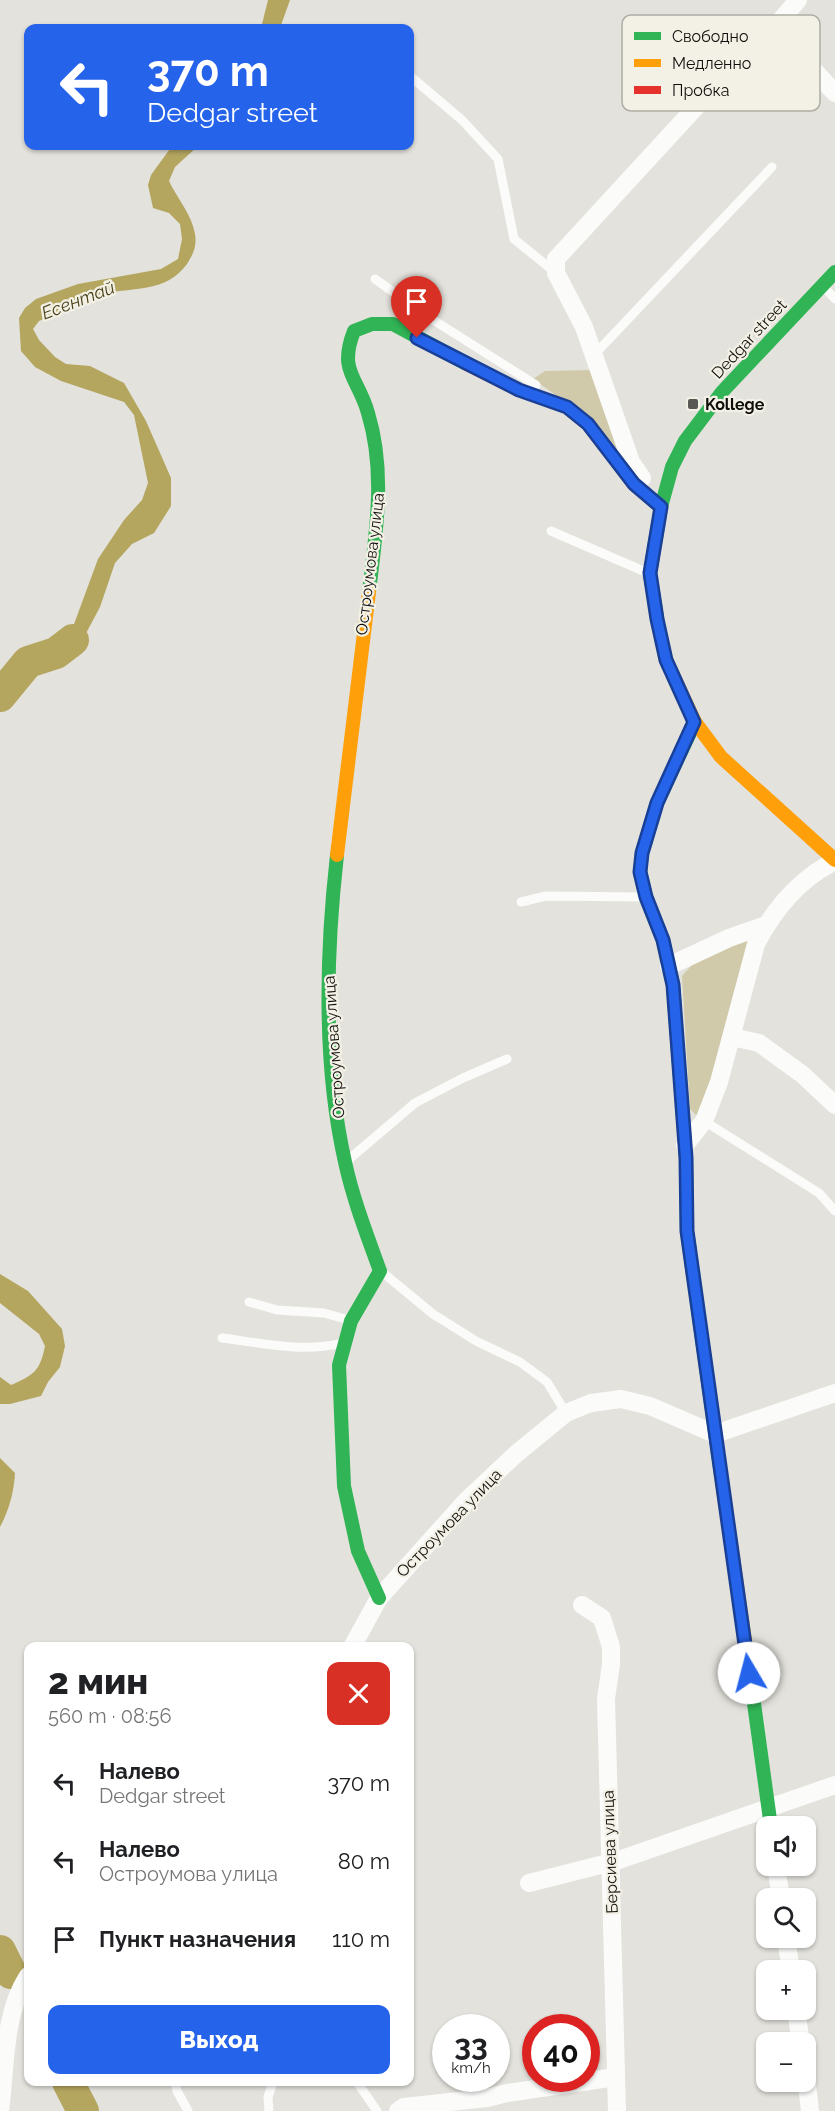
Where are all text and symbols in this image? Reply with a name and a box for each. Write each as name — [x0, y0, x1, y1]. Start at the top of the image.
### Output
legend — [622, 15, 820, 111]
text: Свободно — [672, 27, 748, 46]
text: 370 m — [147, 47, 269, 96]
icon: left — [48, 48, 126, 126]
text: Медленно — [672, 54, 751, 73]
text: Пробка — [672, 81, 730, 100]
text: Dedgar street — [147, 97, 318, 128]
water label: Есентай — [38, 276, 118, 324]
pin — [391, 276, 442, 338]
icon: arrive — [400, 285, 433, 318]
street label: Dedgar street — [708, 295, 791, 382]
place label: Kollege — [705, 395, 765, 414]
marker: Kollege — [686, 397, 700, 411]
street label: Остроумова улица — [352, 492, 388, 636]
street label: Остроумова улица — [320, 975, 348, 1119]
street label: Остроумова улица — [392, 1465, 506, 1581]
position arrow — [717, 1641, 781, 1705]
text: 2 мин — [48, 1660, 148, 1702]
button: close — [327, 1662, 390, 1725]
text: 560 m · 08:56 — [48, 1704, 171, 1728]
text: Налево — [99, 1758, 180, 1784]
icon: left — [48, 1767, 81, 1800]
text: 370 m — [327, 1770, 390, 1796]
text: Dedgar street — [99, 1784, 226, 1808]
street label: Берсиева улица — [598, 1790, 622, 1914]
map controls — [756, 1816, 816, 2092]
button: sound — [756, 1816, 816, 1876]
text: Налево — [99, 1836, 180, 1862]
icon: left — [48, 1845, 81, 1878]
text: 80 m — [338, 1848, 390, 1874]
text: Остроумова улица — [99, 1862, 278, 1886]
button: search — [756, 1888, 816, 1948]
icon: arrive — [48, 1923, 81, 1956]
text: Пункт назначения — [99, 1926, 296, 1952]
text: 110 m — [332, 1926, 390, 1952]
button: + — [756, 1960, 816, 2020]
button: Выход — [48, 2005, 390, 2074]
speed limit sign: 40 — [522, 2014, 600, 2092]
text: 33 — [454, 2028, 488, 2063]
button: − — [756, 2032, 816, 2092]
text: km/h — [451, 2059, 491, 2077]

